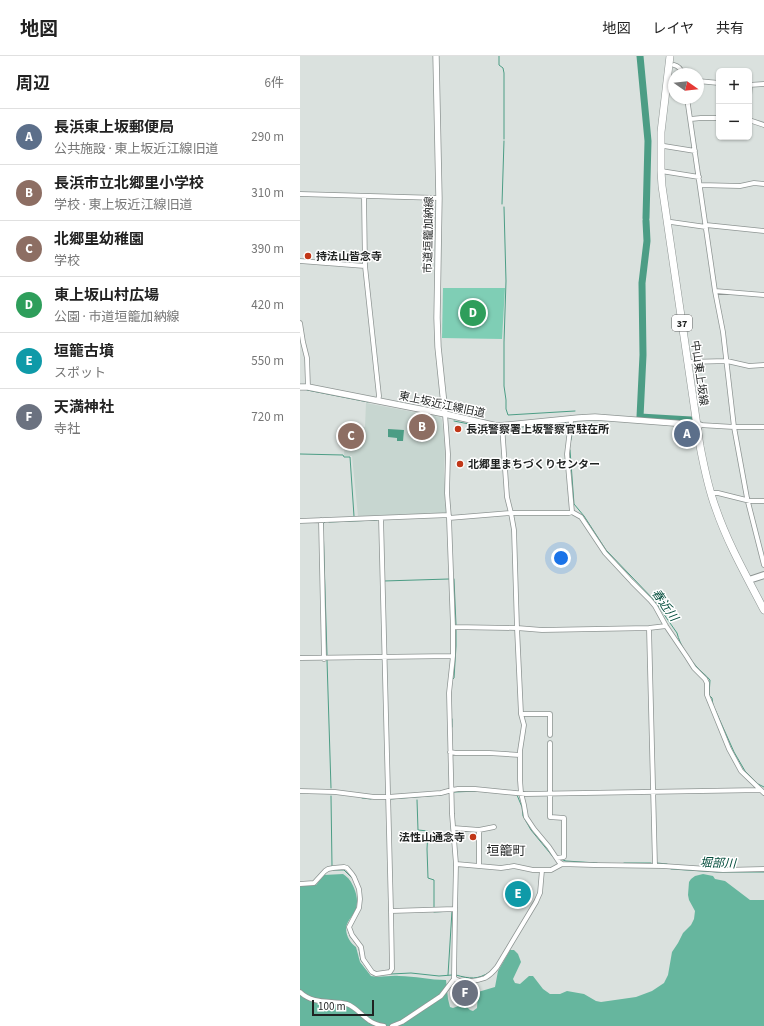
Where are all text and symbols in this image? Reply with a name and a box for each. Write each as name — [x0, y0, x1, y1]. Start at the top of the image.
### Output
text: 地図 — [20, 16, 58, 43]
text: 地図 — [602, 19, 630, 39]
text: レイヤ — [652, 19, 694, 39]
text: 共有 — [716, 19, 744, 39]
north arrow — [668, 68, 704, 104]
map controls — [716, 68, 752, 140]
button: + — [716, 68, 752, 104]
text: 周辺 — [16, 72, 50, 96]
text: 6件 — [265, 74, 284, 92]
button: − — [716, 104, 752, 140]
text: 長浜東上坂郵便局 — [54, 117, 174, 138]
text: A — [25, 128, 33, 146]
text: 290 m — [251, 128, 284, 146]
text: 公共施設 · 東上坂近江線旧道 — [54, 140, 218, 158]
text: 長浜市立北郷里小学校 — [54, 173, 204, 194]
text: B — [25, 184, 33, 202]
text: 310 m — [251, 184, 284, 202]
text: 学校 · 東上坂近江線旧道 — [54, 196, 192, 214]
street label: 市道垣籠加納線 — [420, 196, 437, 274]
text: 北郷里幼稚園 — [54, 229, 144, 250]
text: C — [25, 240, 33, 258]
text: 390 m — [251, 240, 284, 258]
place label: 持法山皆念寺 — [316, 249, 382, 264]
marker: 持法山皆念寺 — [303, 251, 313, 261]
text: 学校 — [54, 252, 80, 270]
text: 東上坂山村広場 — [54, 285, 159, 306]
text: D — [25, 296, 33, 314]
text: 420 m — [251, 296, 284, 314]
pin: D — [460, 298, 486, 328]
text: 公園 · 市道垣籠加納線 — [54, 308, 179, 326]
road number: 37 — [672, 315, 692, 331]
street label: 中山東上坂線 — [687, 339, 712, 407]
text: 垣籠古墳 — [54, 341, 114, 362]
text: E — [25, 352, 33, 370]
text: 550 m — [251, 352, 284, 370]
text: スポット — [54, 364, 106, 382]
street label: 東上坂近江線旧道 — [397, 388, 486, 421]
text: 天満神社 — [54, 397, 114, 418]
text: F — [26, 408, 32, 426]
text: 720 m — [251, 408, 284, 426]
pin: B — [409, 412, 435, 442]
pin: A — [674, 419, 700, 449]
text: 寺社 — [54, 420, 80, 438]
pin: C — [338, 421, 364, 451]
place label: 長浜警察署上坂警察官駐在所 — [466, 422, 609, 437]
marker: 長浜警察署上坂警察官駐在所 — [453, 424, 463, 434]
place label: 北郷里まちづくりセンター — [468, 457, 600, 472]
marker: 北郷里まちづくりセンター — [455, 459, 465, 469]
your location — [551, 548, 571, 568]
water label: 春近川 — [647, 586, 683, 627]
place label: 法性山通念寺 — [399, 830, 465, 845]
marker: 法性山通念寺 — [468, 832, 478, 842]
district label: 垣籠町 — [486, 842, 526, 860]
water label: 堀部川 — [700, 854, 738, 873]
pin: E — [505, 879, 531, 909]
pin: F — [452, 978, 478, 1008]
scale bar — [312, 998, 374, 1017]
text: 100 m — [318, 999, 346, 1014]

